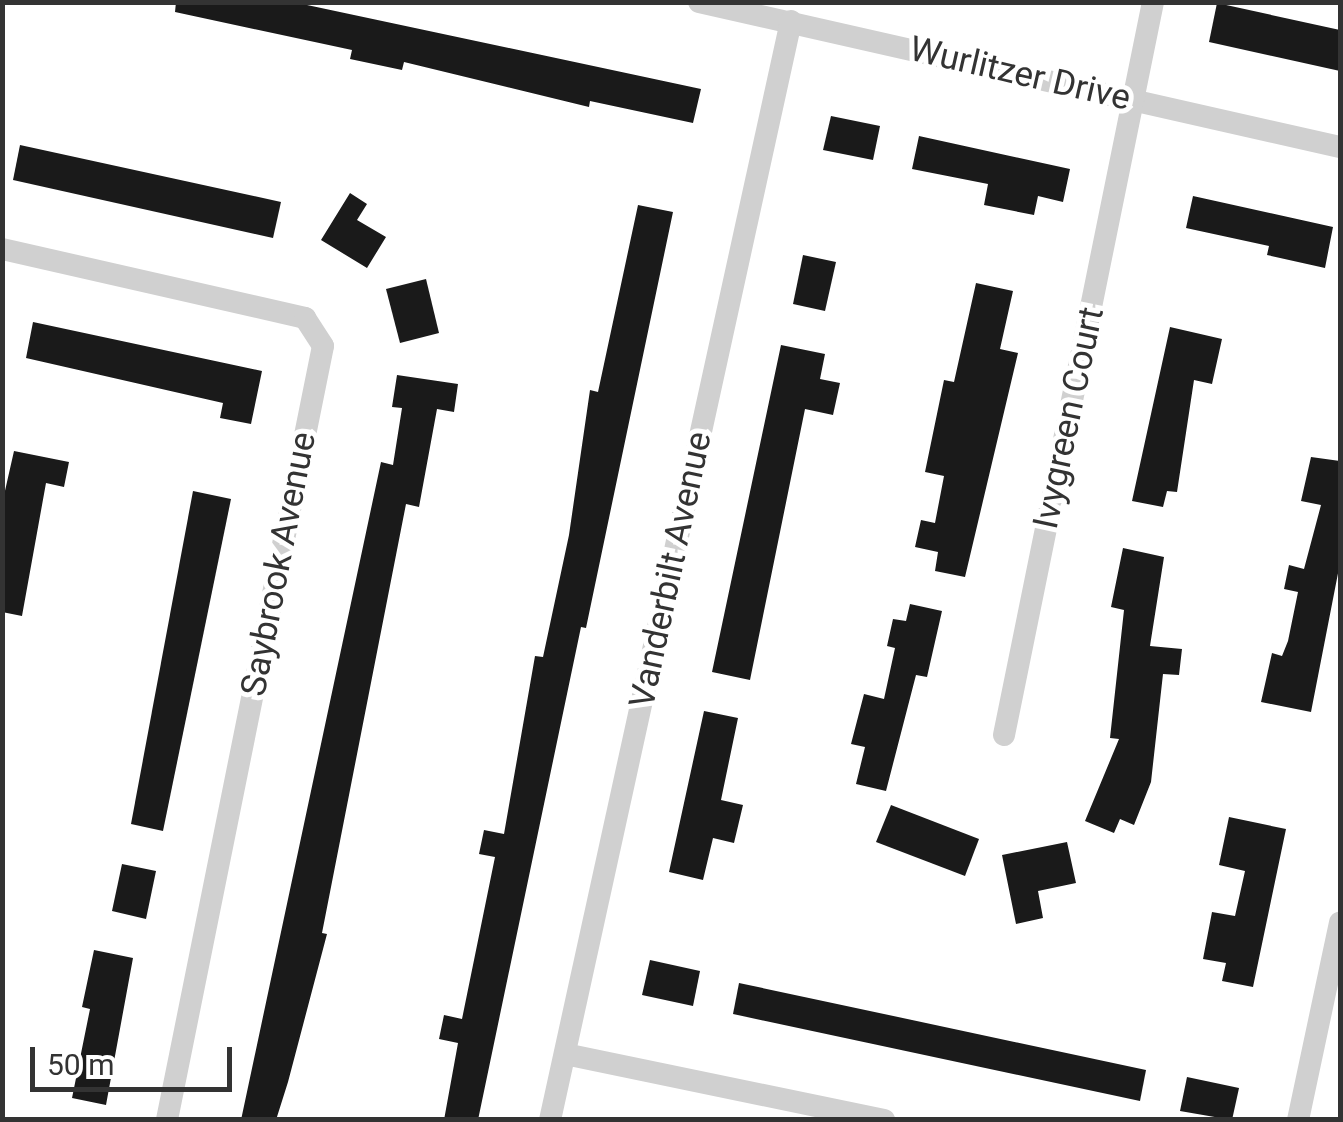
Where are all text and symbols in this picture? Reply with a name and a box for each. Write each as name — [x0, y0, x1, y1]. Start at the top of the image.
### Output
street label: Wurlitzer Drive — [906, 28, 1134, 120]
street label: Ivygreen Court — [1025, 303, 1113, 533]
street label: Saybrook Avenue — [233, 428, 325, 700]
street label: Vanderbilt Avenue — [621, 428, 721, 712]
scale bar — [35, 1027, 238, 1089]
text: 50 m — [47, 1047, 114, 1082]

